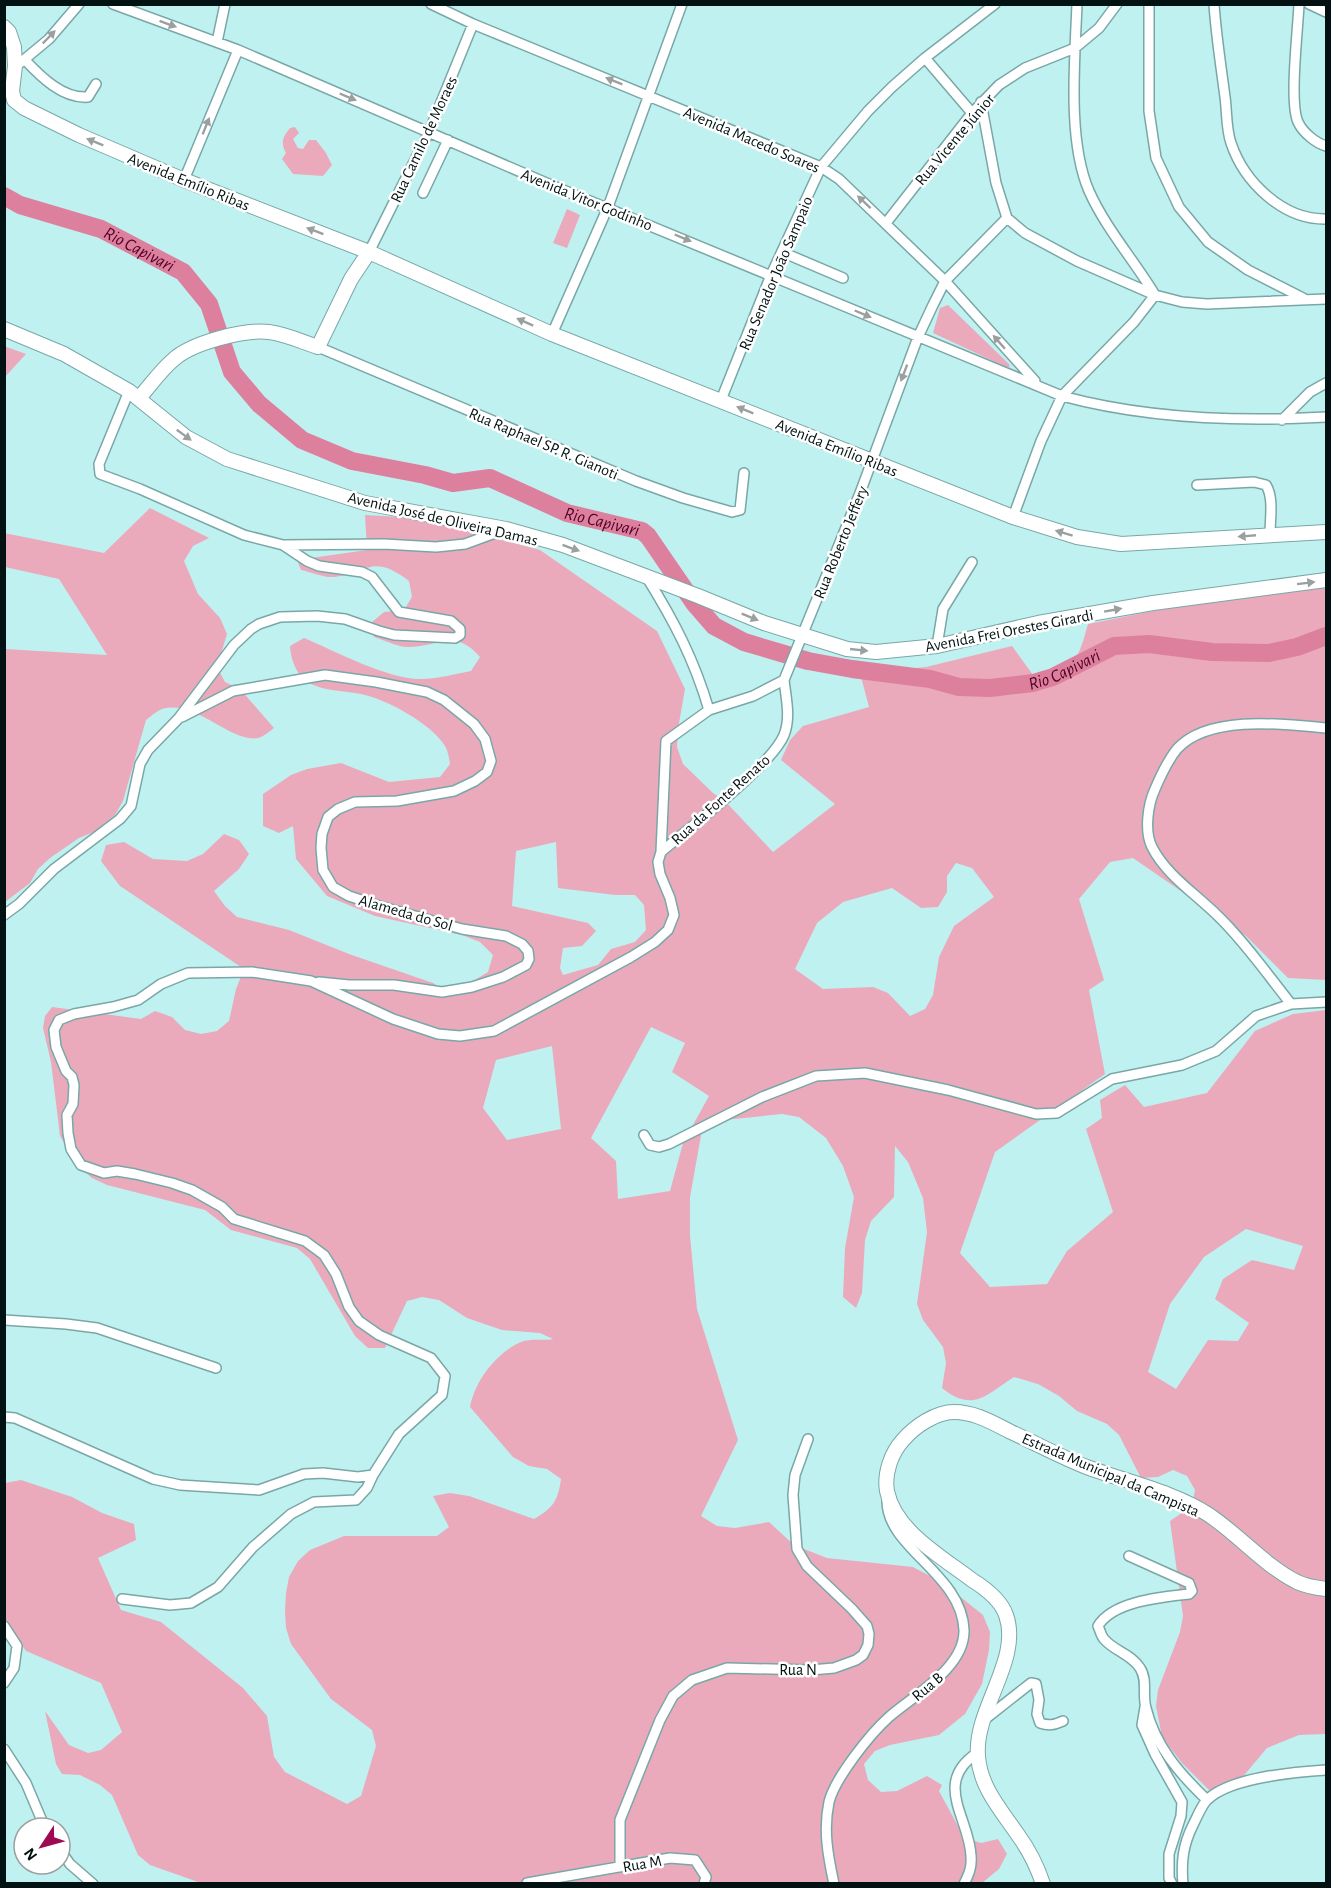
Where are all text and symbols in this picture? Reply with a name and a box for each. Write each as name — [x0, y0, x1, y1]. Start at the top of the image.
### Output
one-way arrow — [159, 20, 177, 30]
one-way arrow — [42, 31, 56, 45]
street label: Rua Camilo de Moraes — [388, 74, 460, 205]
one-way arrow — [605, 76, 623, 86]
street label: Rua Vicente Júnior — [912, 90, 998, 189]
one-way arrow — [340, 92, 358, 102]
street label: Avenida Macedo Soares — [681, 104, 822, 176]
one-way arrow — [201, 117, 211, 135]
one-way arrow — [86, 137, 104, 146]
street label: Avenida Emílio Ribas — [125, 150, 252, 214]
street label: Avenida Vitor Godinho — [519, 166, 655, 234]
street label: Rua Senador João Sampaio — [736, 194, 816, 353]
one-way arrow — [856, 195, 871, 209]
water label: Rio Capivari — [101, 224, 177, 276]
one-way arrow — [306, 226, 324, 235]
one-way arrow — [674, 233, 692, 243]
one-way arrow — [854, 309, 871, 318]
one-way arrow — [516, 317, 534, 327]
one-way arrow — [993, 335, 1006, 350]
one-way arrow — [899, 364, 909, 382]
street label: Rua Raphael SP. R. Gianoti — [467, 405, 621, 483]
one-way arrow — [736, 405, 754, 415]
street label: Avenida Emílio Ribas — [773, 416, 900, 480]
one-way arrow — [176, 429, 192, 441]
street label: Rua Roberto Jeffery — [811, 484, 872, 601]
street label: Avenida José de Oliveira Damas — [346, 489, 539, 549]
water label: Rio Capivari — [562, 505, 641, 540]
one-way arrow — [1055, 528, 1073, 537]
one-way arrow — [1238, 531, 1257, 541]
one-way arrow — [562, 544, 580, 554]
one-way arrow — [1297, 578, 1316, 587]
one-way arrow — [1104, 605, 1123, 614]
street label: Avenida Frei Orestes Girardi — [924, 607, 1095, 655]
one-way arrow — [741, 613, 759, 622]
one-way arrow — [850, 645, 869, 655]
water label: Rio Capivari — [1026, 647, 1103, 694]
street label: Rua da Fonte Renato — [668, 751, 773, 848]
street label: Alameda do Sol — [357, 892, 454, 934]
street label: Estrada Municipal da Campista — [1020, 1430, 1202, 1520]
street label: Rua N — [779, 1662, 817, 1678]
street label: Rua B — [909, 1669, 946, 1704]
north arrow — [12, 1816, 72, 1876]
text: N — [21, 1845, 40, 1863]
street label: Rua M — [621, 1853, 663, 1875]

